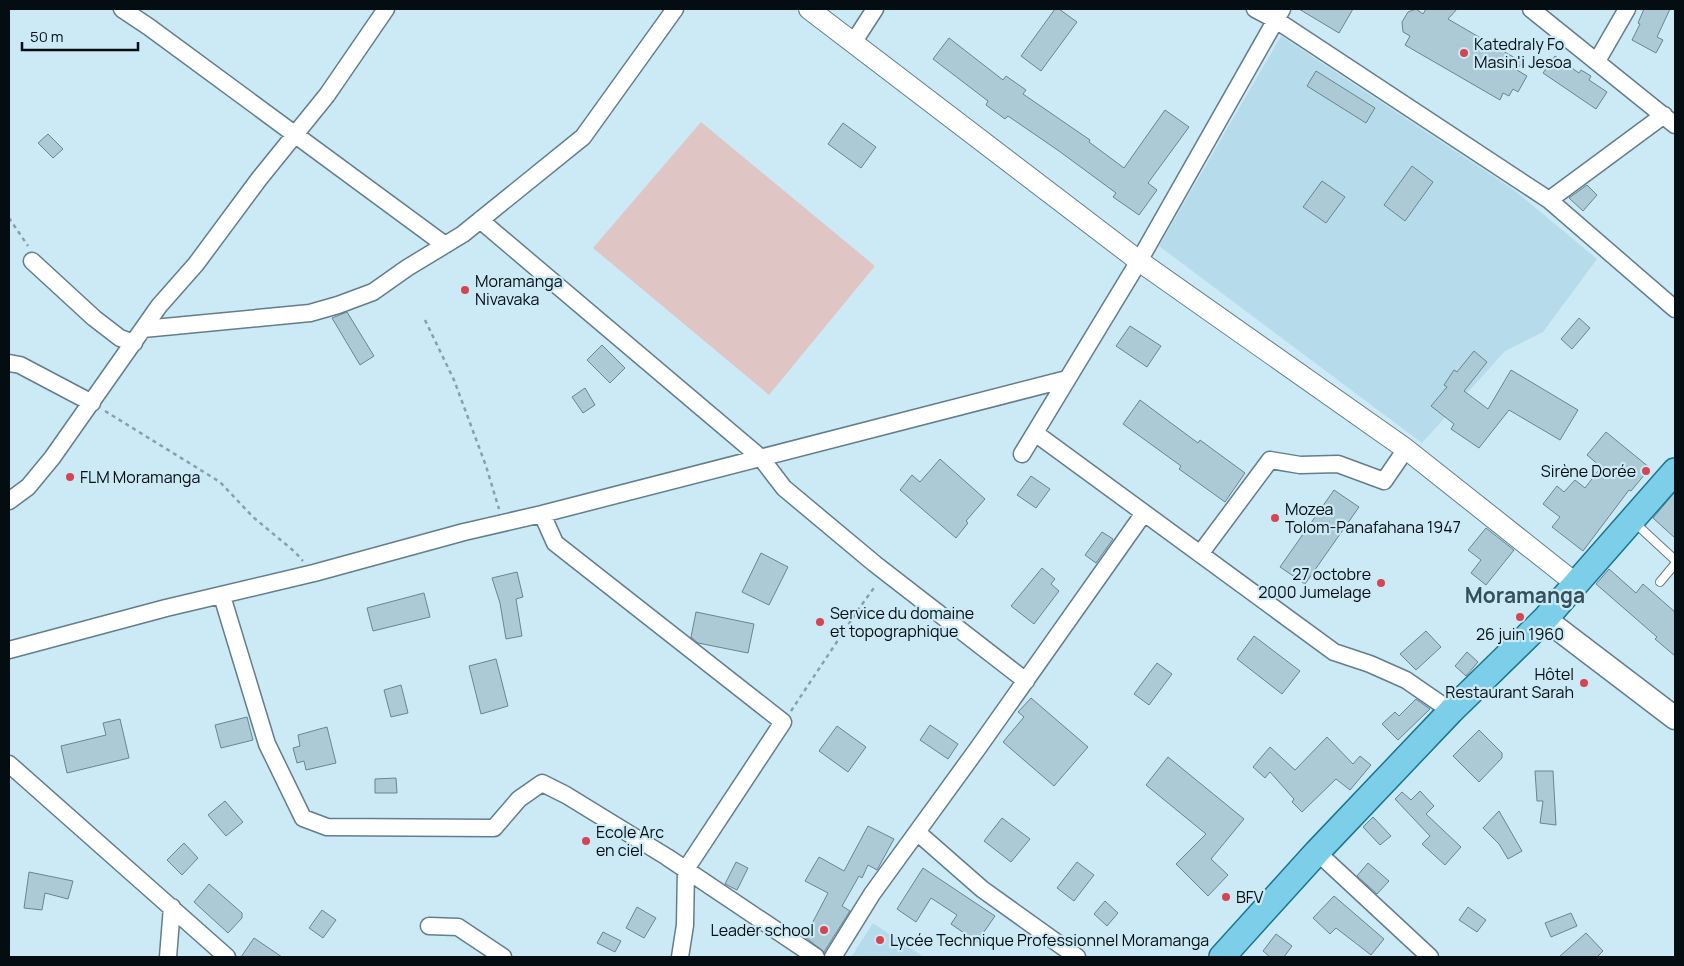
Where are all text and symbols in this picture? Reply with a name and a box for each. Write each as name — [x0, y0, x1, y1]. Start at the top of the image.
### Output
scale bar — [22, 20, 139, 52]
text: 50 m — [30, 26, 64, 47]
place label: Katedraly Fo Masin'i Jesoa — [1474, 33, 1572, 73]
marker: Katedraly Fo Masin'i Jesoa — [1458, 47, 1470, 59]
place label: Moramanga Nivavaka — [475, 270, 563, 310]
marker: Moramanga Nivavaka — [459, 284, 471, 296]
place label: Sirène Dorée — [1541, 460, 1636, 482]
marker: Sirène Dorée — [1640, 465, 1652, 477]
place label: FLM Moramanga — [80, 466, 200, 488]
marker: FLM Moramanga — [64, 471, 76, 483]
place label: Mozea Tolom-Panafahana 1947 — [1285, 498, 1461, 538]
marker: Mozea Tolom-Panafahana 1947 — [1269, 512, 1281, 524]
place label: 27 octobre 2000 Jumelage — [1258, 563, 1371, 603]
marker: 27 octobre 2000 Jumelage — [1375, 577, 1387, 589]
district label: Moramanga — [1465, 581, 1585, 609]
place label: Service du domaine et topographique — [830, 602, 974, 642]
marker: 26 juin 1960 — [1514, 611, 1526, 623]
marker: Service du domaine et topographique — [814, 616, 826, 628]
place label: 26 juin 1960 — [1476, 623, 1564, 645]
place label: Hôtel Restaurant Sarah — [1445, 663, 1574, 703]
marker: Hôtel Restaurant Sarah — [1578, 677, 1590, 689]
place label: Ecole Arc en ciel — [596, 821, 664, 861]
marker: Ecole Arc en ciel — [580, 835, 592, 847]
place label: BFV — [1236, 886, 1264, 908]
marker: BFV — [1220, 891, 1232, 903]
place label: Leader school — [711, 919, 814, 941]
marker: Leader school — [818, 924, 830, 936]
place label: Lycée Technique Professionnel Moramanga — [890, 929, 1209, 951]
marker: Lycée Technique Professionnel Moramanga — [874, 934, 886, 946]

